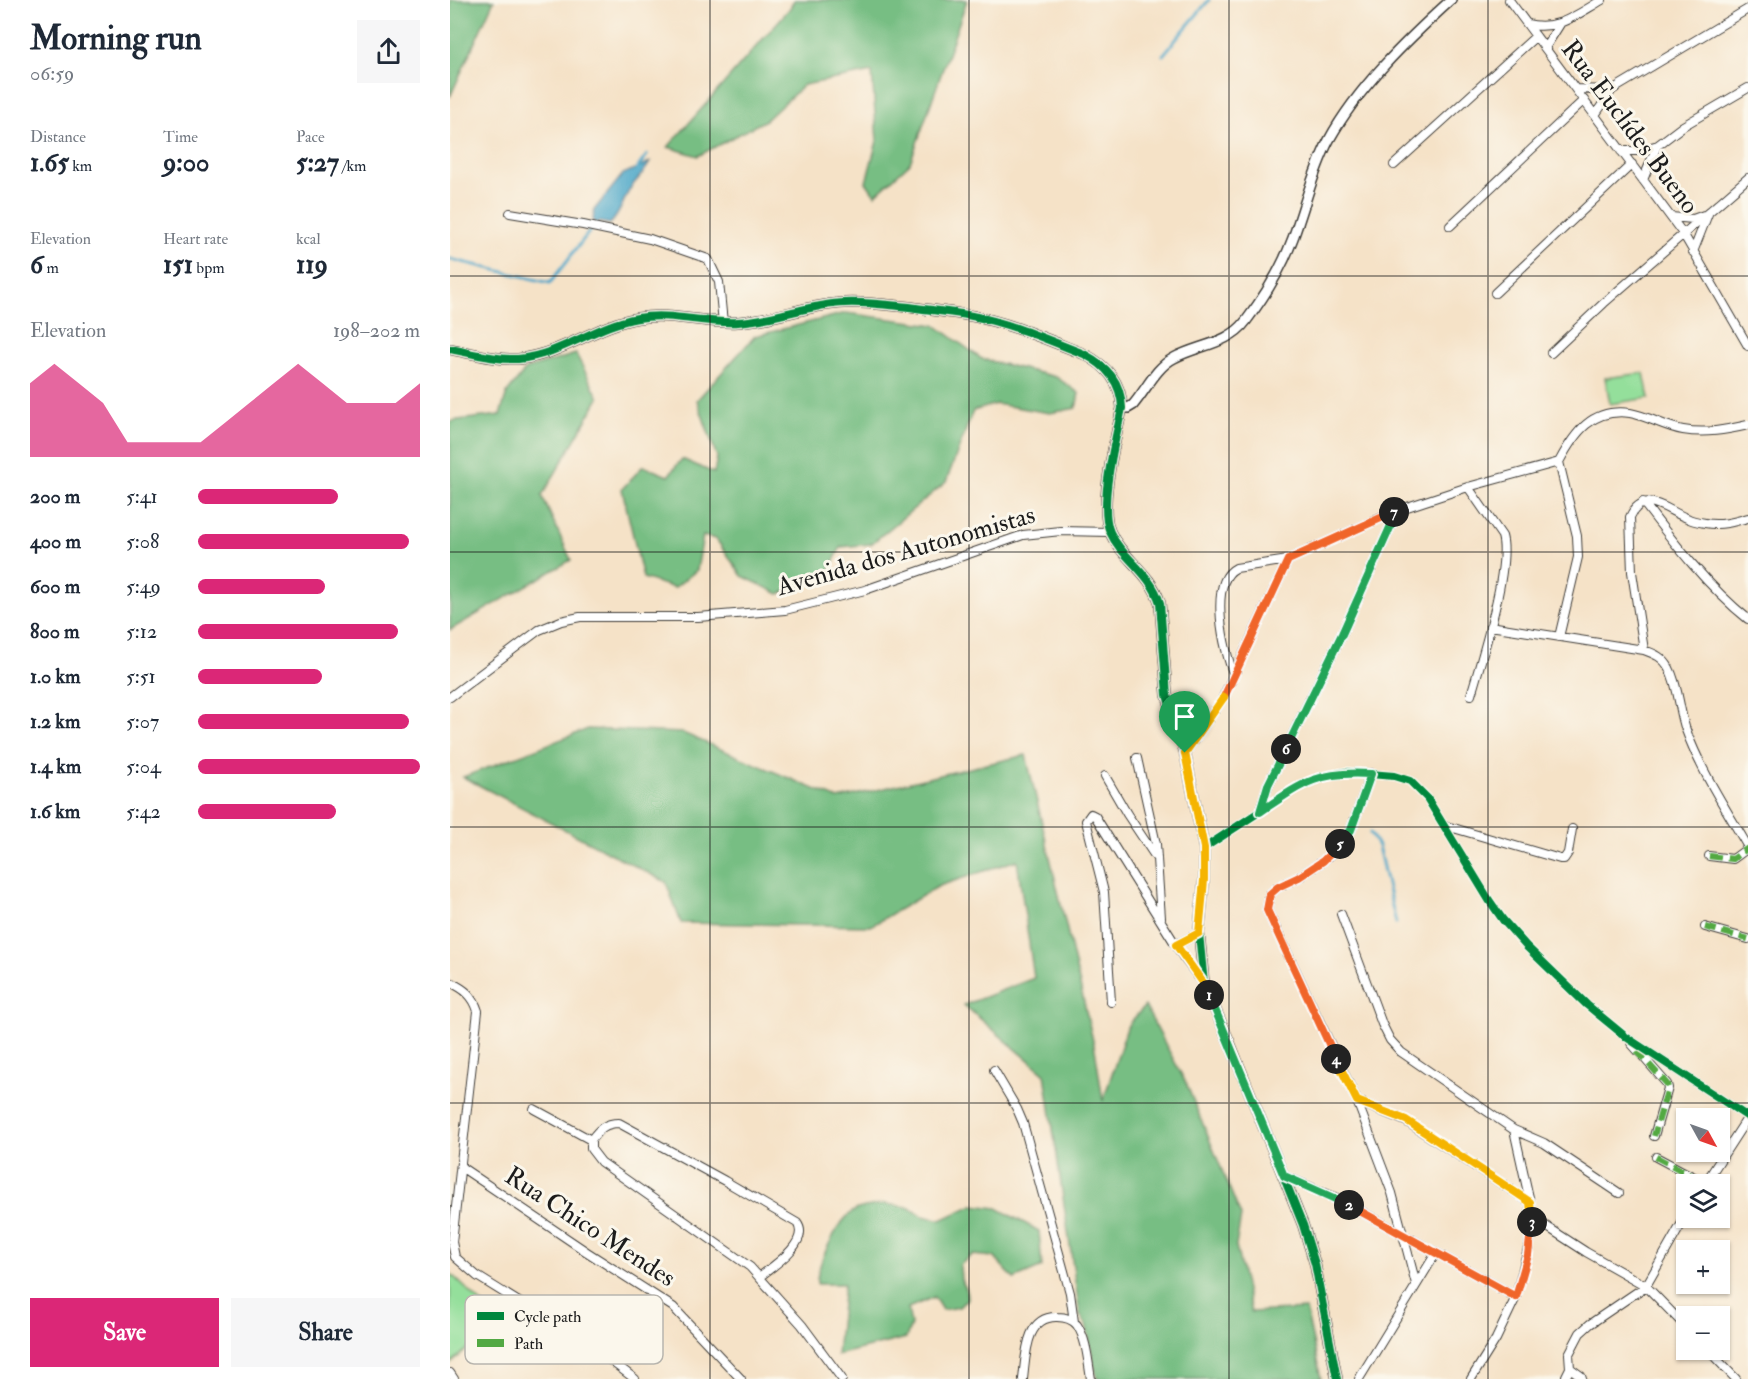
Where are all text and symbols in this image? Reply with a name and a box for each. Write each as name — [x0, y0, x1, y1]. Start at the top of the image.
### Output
text: Morning run — [30, 18, 202, 59]
button: share — [357, 20, 420, 83]
street label: Rua Euclídes Bueno — [1554, 34, 1706, 220]
text: 06:59 — [30, 61, 74, 86]
text: Distance — [30, 127, 86, 147]
text: Time — [163, 127, 198, 147]
text: Pace — [296, 127, 325, 147]
text: 1.65 — [30, 147, 69, 179]
text: 9:00 — [163, 147, 209, 179]
text: 5:27 — [296, 147, 339, 179]
text: km — [69, 156, 92, 176]
text: /km — [339, 156, 366, 176]
text: Elevation — [30, 229, 91, 249]
text: Heart rate — [163, 229, 228, 249]
text: kcal — [296, 229, 321, 249]
text: 6 — [30, 249, 43, 281]
text: 151 — [163, 249, 193, 281]
text: 119 — [296, 249, 328, 281]
text: m — [43, 258, 59, 278]
text: bpm — [193, 258, 225, 278]
text: Elevation — [30, 318, 106, 343]
text: 198–202 m — [333, 318, 420, 343]
text: 200 m — [30, 484, 80, 509]
text: 5:41 — [126, 484, 158, 509]
pin: 7 — [1379, 497, 1409, 527]
street label: Avenida dos Autonomistas — [772, 499, 1039, 603]
text: 7 — [1390, 502, 1398, 522]
text: 400 m — [30, 529, 81, 554]
text: 5:08 — [126, 529, 159, 554]
text: 600 m — [30, 574, 80, 599]
text: 5:49 — [126, 574, 161, 599]
text: 800 m — [30, 619, 80, 644]
text: 5:12 — [126, 619, 157, 644]
text: 1.0 km — [30, 664, 81, 689]
text: 5:51 — [126, 664, 156, 689]
pin — [1159, 691, 1210, 753]
icon: arrive — [1168, 700, 1201, 733]
text: 1.2 km — [30, 709, 80, 734]
text: 5:07 — [126, 709, 159, 734]
pin: 6 — [1271, 734, 1301, 764]
text: 6 — [1282, 739, 1290, 759]
text: 1.4 km — [30, 754, 81, 779]
text: 5:04 — [126, 754, 161, 779]
text: 1.6 km — [30, 799, 80, 824]
text: 5:42 — [126, 799, 161, 824]
pin: 5 — [1325, 829, 1355, 859]
text: 5 — [1336, 834, 1344, 854]
pin: 1 — [1194, 980, 1224, 1010]
text: 1 — [1206, 985, 1212, 1005]
pin: 4 — [1321, 1044, 1351, 1074]
text: 4 — [1332, 1049, 1340, 1069]
north arrow — [1676, 1108, 1730, 1162]
map controls — [1676, 1108, 1730, 1360]
street label: Rua Chico Mendes — [499, 1160, 682, 1294]
button: layers — [1676, 1174, 1730, 1228]
pin: 2 — [1334, 1190, 1364, 1220]
text: 2 — [1345, 1195, 1353, 1215]
pin: 3 — [1517, 1207, 1547, 1237]
text: 3 — [1529, 1212, 1535, 1232]
button: + — [1676, 1240, 1730, 1294]
legend — [465, 1295, 663, 1364]
button: Save — [30, 1298, 219, 1367]
button: Share — [231, 1298, 420, 1367]
button: − — [1676, 1306, 1730, 1360]
text: Cycle path — [514, 1307, 582, 1328]
text: Path — [514, 1334, 544, 1354]

